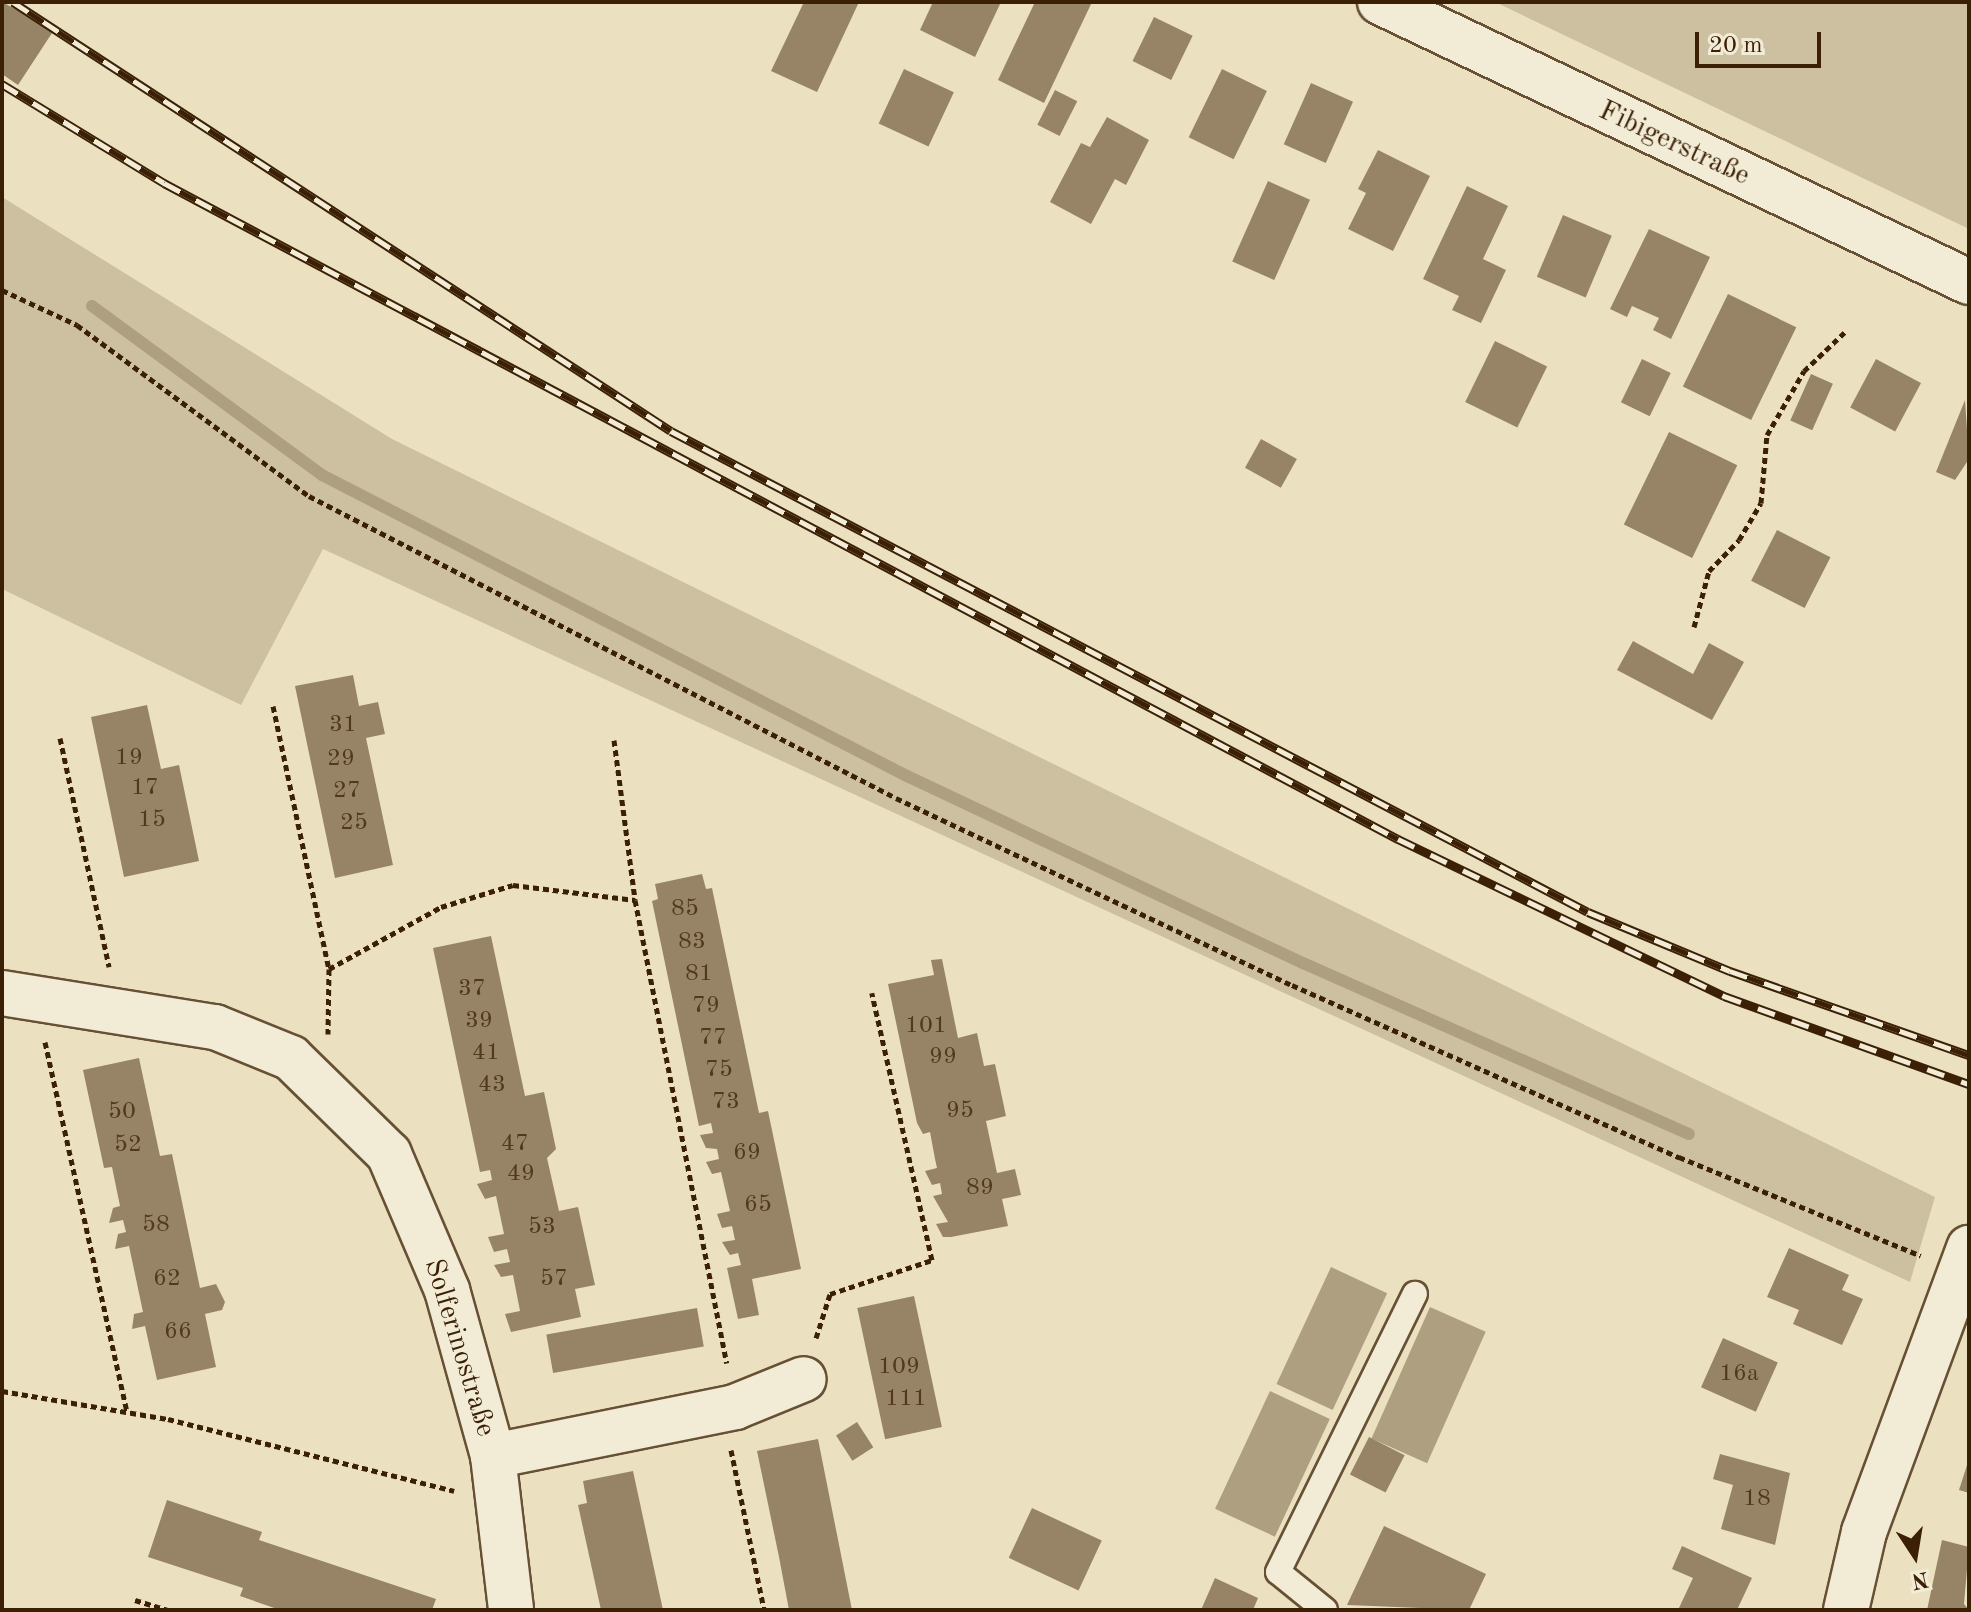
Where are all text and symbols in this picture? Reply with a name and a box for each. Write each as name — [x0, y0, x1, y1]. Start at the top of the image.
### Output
scale bar — [1699, 16, 1825, 66]
text: 20 m — [1709, 34, 1763, 58]
street label: Fibigerstraße — [1593, 94, 1755, 194]
house number: 31 — [329, 712, 357, 740]
house number: 19 — [115, 745, 143, 773]
house number: 29 — [327, 746, 355, 774]
house number: 17 — [131, 775, 159, 803]
house number: 27 — [333, 778, 361, 806]
house number: 15 — [138, 807, 166, 835]
house number: 25 — [340, 810, 368, 838]
house number: 85 — [671, 896, 699, 924]
house number: 83 — [678, 929, 706, 957]
house number: 81 — [685, 961, 713, 989]
house number: 37 — [458, 976, 486, 1004]
house number: 79 — [692, 993, 720, 1021]
house number: 39 — [465, 1008, 493, 1036]
house number: 101 — [905, 1013, 947, 1041]
house number: 77 — [699, 1025, 727, 1053]
house number: 41 — [472, 1040, 500, 1068]
house number: 99 — [929, 1044, 957, 1072]
house number: 75 — [705, 1057, 733, 1085]
house number: 43 — [478, 1072, 506, 1100]
house number: 73 — [712, 1089, 740, 1117]
house number: 95 — [946, 1098, 974, 1126]
house number: 50 — [108, 1099, 136, 1127]
house number: 47 — [501, 1131, 529, 1159]
house number: 52 — [114, 1132, 142, 1160]
house number: 69 — [733, 1140, 761, 1168]
house number: 49 — [507, 1161, 535, 1189]
house number: 89 — [966, 1175, 994, 1203]
house number: 65 — [744, 1192, 772, 1220]
house number: 58 — [142, 1212, 170, 1240]
house number: 53 — [528, 1214, 556, 1242]
street label: Solferinostraße — [416, 1255, 502, 1441]
house number: 62 — [153, 1266, 181, 1294]
house number: 57 — [540, 1266, 568, 1294]
house number: 66 — [164, 1319, 192, 1347]
house number: 109 — [878, 1354, 920, 1382]
house number: 16a — [1719, 1361, 1759, 1389]
house number: 111 — [885, 1386, 927, 1414]
house number: 18 — [1743, 1486, 1771, 1514]
north arrow — [1875, 1516, 1955, 1596]
text: N — [1909, 1567, 1930, 1592]

